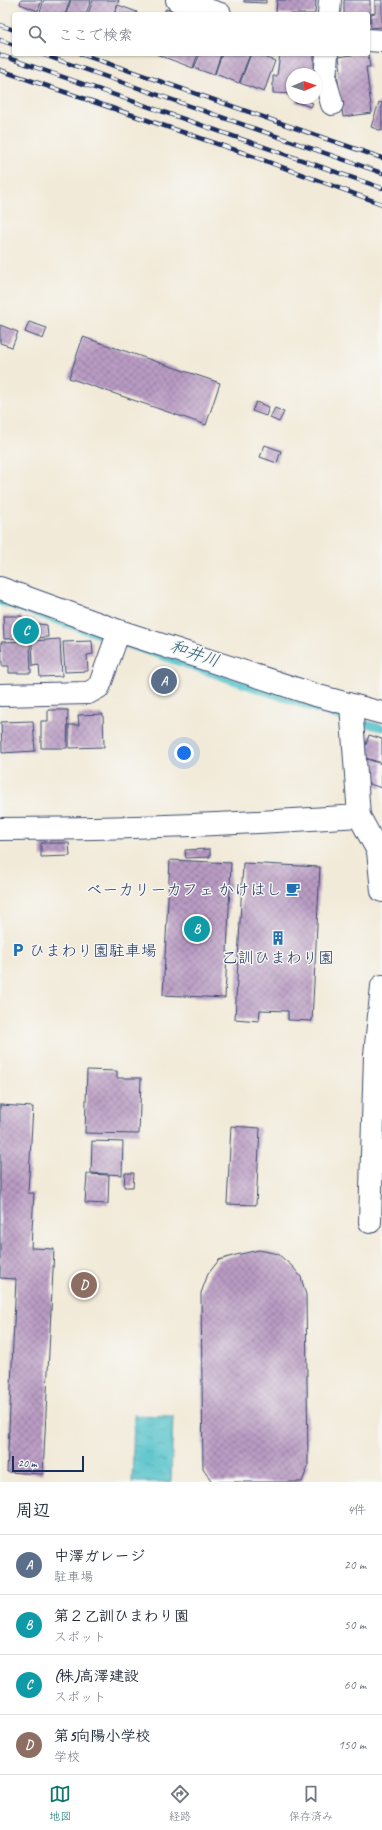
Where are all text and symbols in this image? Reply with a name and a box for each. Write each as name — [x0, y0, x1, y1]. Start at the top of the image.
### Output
search box — [12, 12, 370, 56]
icon: search — [26, 23, 48, 45]
text: ここで検索 — [58, 26, 133, 45]
north arrow — [286, 68, 322, 104]
pin: C — [13, 616, 39, 646]
water label: 和井川 — [167, 635, 222, 672]
pin: A — [151, 666, 177, 696]
your location — [174, 743, 194, 763]
place label: ベーカリーカフェ かけはし — [86, 880, 282, 900]
cafe icon: ベーカリーカフェ かけはし — [285, 881, 301, 897]
pin: B — [184, 914, 210, 944]
building icon: 乙訓ひまわり園 — [270, 930, 286, 946]
place label: ひまわり園駐車場 — [29, 941, 157, 961]
parking icon: ひまわり園駐車場 — [10, 942, 26, 958]
place label: 乙訓ひまわり園 — [222, 948, 334, 968]
pin: D — [71, 1270, 97, 1300]
scale bar — [12, 1454, 84, 1473]
text: 20 m — [18, 1456, 37, 1470]
text: 周辺 — [16, 1500, 50, 1521]
text: 4件 — [347, 1502, 366, 1518]
text: 中澤ガレージ — [54, 1547, 145, 1566]
text: A — [26, 1557, 32, 1573]
text: 20 m — [344, 1557, 366, 1573]
text: 駐車場 — [54, 1569, 93, 1585]
text: 第２乙訓ひまわり園 — [54, 1607, 189, 1626]
text: B — [26, 1617, 32, 1633]
text: 50 m — [344, 1617, 366, 1633]
text: スポット — [54, 1629, 106, 1645]
text: (株)高澤建設 — [54, 1667, 139, 1686]
text: C — [26, 1677, 32, 1693]
text: 60 m — [344, 1677, 366, 1693]
text: スポット — [54, 1689, 106, 1705]
text: 第5向陽小学校 — [54, 1727, 151, 1746]
text: D — [25, 1737, 33, 1753]
text: 150 m — [338, 1737, 366, 1753]
text: 学校 — [54, 1749, 80, 1765]
tab: 地図 — [49, 1783, 71, 1823]
tab: 経路 — [169, 1783, 191, 1823]
tab: 保存済み — [289, 1783, 333, 1823]

